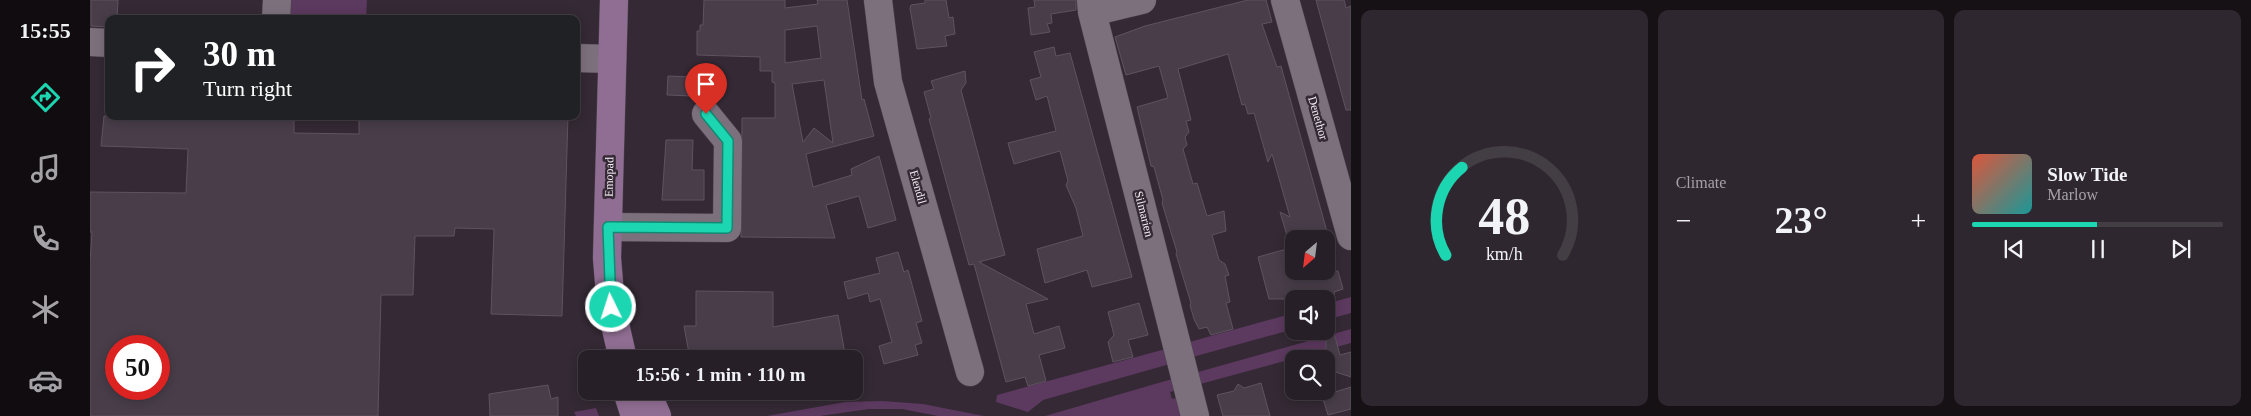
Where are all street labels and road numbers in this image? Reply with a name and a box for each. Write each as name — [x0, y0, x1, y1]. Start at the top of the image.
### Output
street label: Denethor — [1305, 95, 1331, 141]
street label: Emopad — [602, 157, 616, 197]
street label: Elendil — [906, 168, 930, 206]
street label: Silmarien — [1132, 190, 1156, 238]

